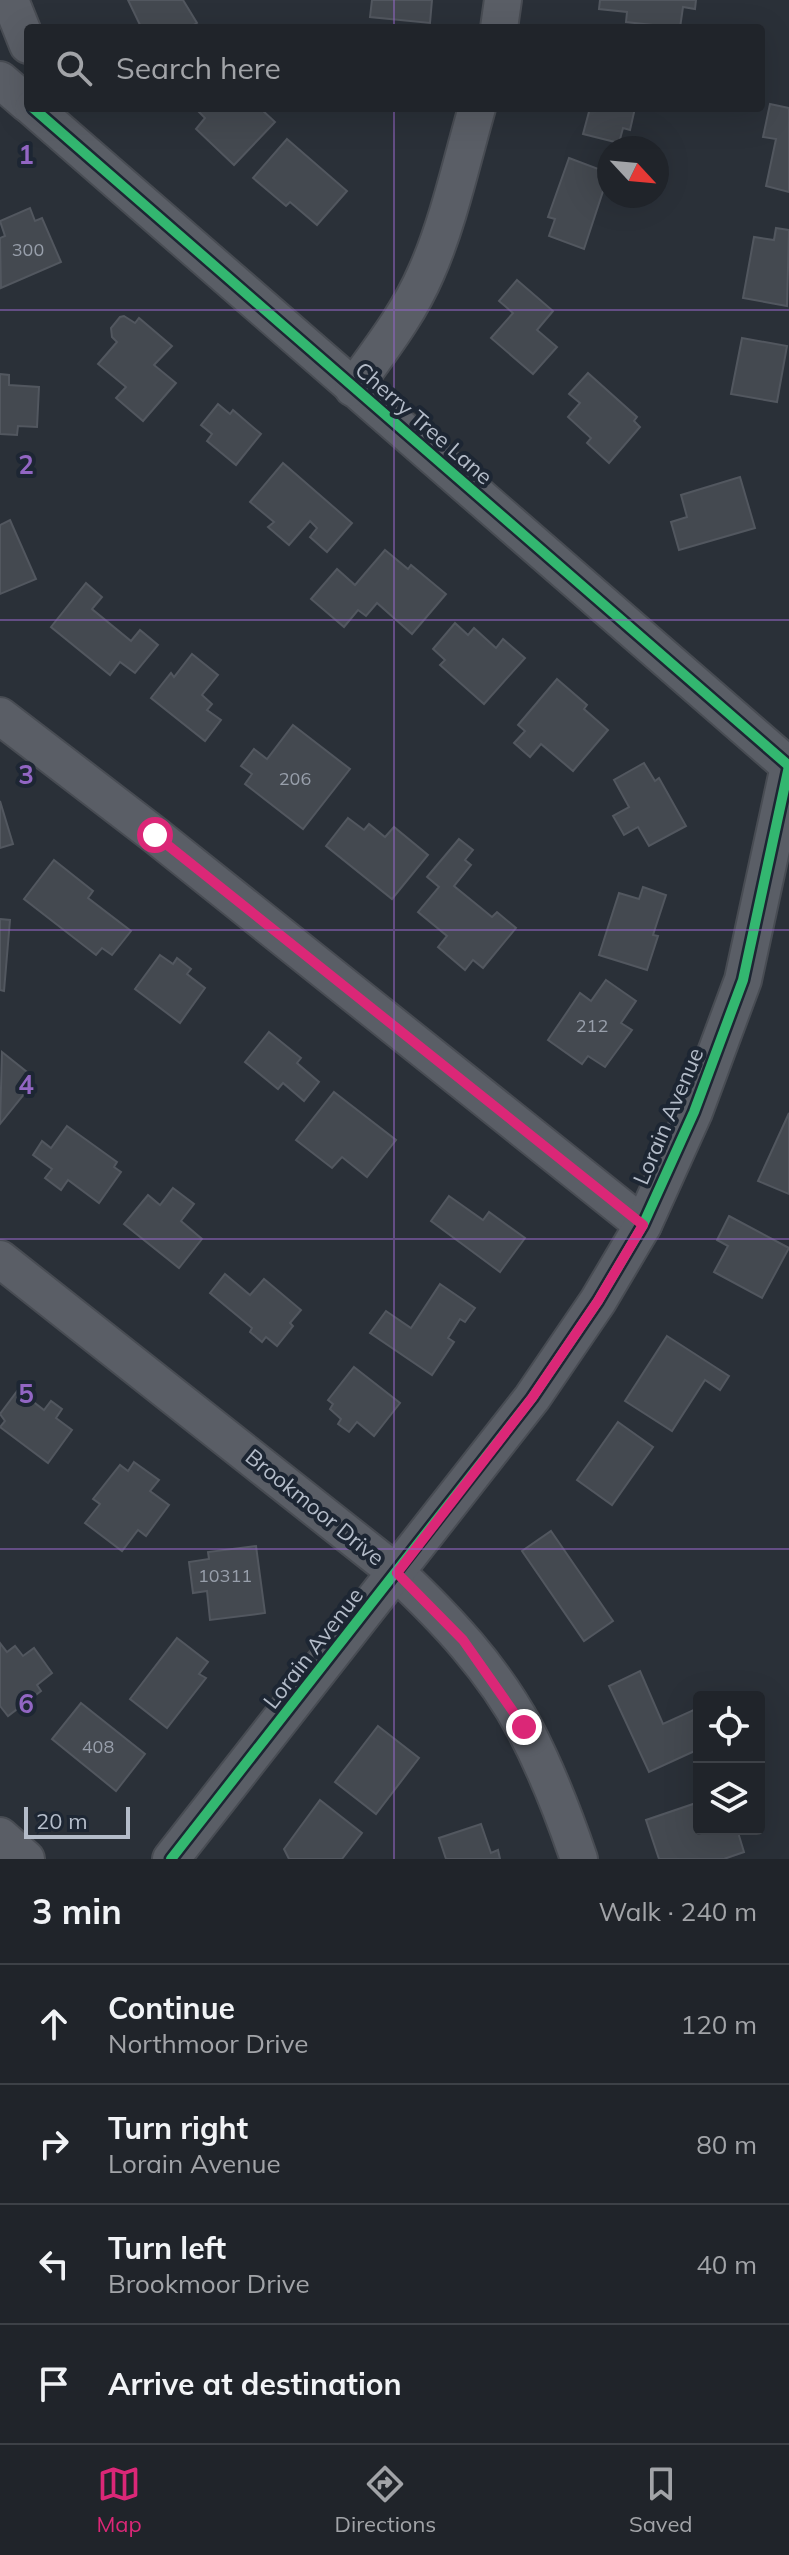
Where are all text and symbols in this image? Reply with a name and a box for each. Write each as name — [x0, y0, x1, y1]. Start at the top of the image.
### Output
search box — [24, 24, 765, 112]
icon: search — [52, 46, 96, 90]
text: Search here — [116, 49, 281, 87]
north arrow — [597, 136, 669, 208]
text: 1 — [18, 138, 34, 171]
house number: 300 — [12, 238, 44, 261]
street label: Cherry Tree Lane — [349, 356, 499, 490]
text: 2 — [18, 448, 34, 481]
text: 3 — [18, 758, 34, 791]
house number: 206 — [279, 767, 311, 790]
route start — [137, 817, 173, 853]
house number: 212 — [576, 1014, 608, 1037]
street label: Lorain Avenue — [627, 1043, 709, 1189]
text: 4 — [18, 1068, 34, 1101]
text: 5 — [18, 1377, 34, 1410]
street label: Brookmoor Drive — [240, 1442, 390, 1572]
house number: 10311 — [198, 1564, 252, 1587]
street label: Lorain Avenue — [257, 1582, 369, 1714]
text: 6 — [18, 1687, 34, 1720]
map controls — [693, 1691, 765, 1835]
button: locate — [693, 1691, 765, 1763]
route end — [506, 1709, 542, 1745]
house number: 408 — [82, 1735, 114, 1758]
button: layers — [693, 1763, 765, 1835]
scale bar — [24, 1803, 130, 1839]
text: 20 m — [36, 1807, 87, 1835]
text: 3 min — [32, 1890, 122, 1933]
text: Walk · 240 m — [598, 1895, 757, 1928]
text: Continue — [108, 1989, 235, 2027]
icon: ahead — [32, 2002, 76, 2046]
text: 120 m — [681, 2008, 757, 2041]
text: Northmoor Drive — [108, 2027, 308, 2060]
text: Turn right — [108, 2109, 248, 2147]
icon: right — [32, 2122, 76, 2166]
text: 80 m — [696, 2128, 757, 2161]
text: Lorain Avenue — [108, 2147, 281, 2180]
text: Turn left — [108, 2229, 226, 2267]
icon: left — [32, 2242, 76, 2286]
text: 40 m — [696, 2248, 757, 2281]
text: Brookmoor Drive — [108, 2267, 310, 2300]
icon: arrive — [32, 2362, 76, 2406]
text: Arrive at destination — [108, 2365, 402, 2403]
tab: Map — [96, 2462, 142, 2538]
tab: Directions — [335, 2462, 436, 2538]
tab: Saved — [629, 2462, 693, 2538]

